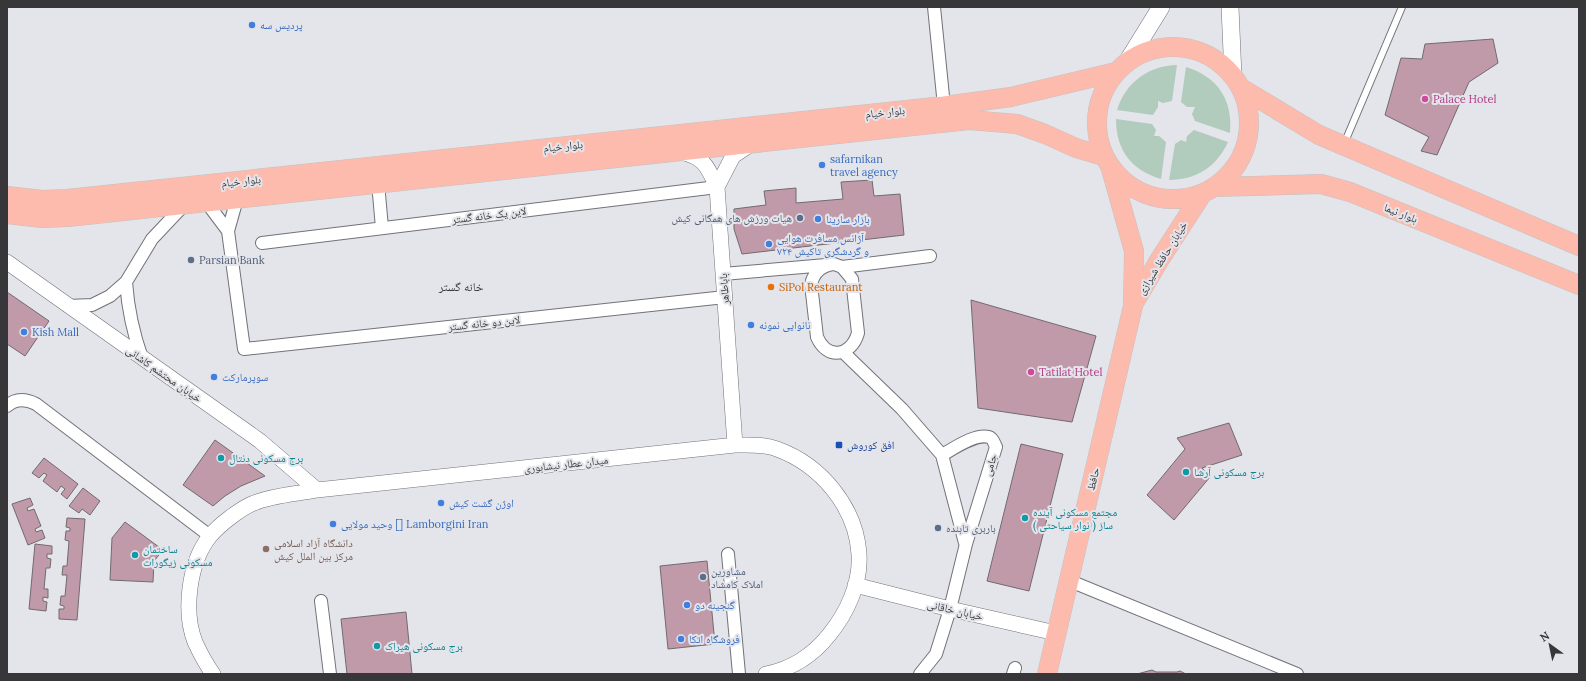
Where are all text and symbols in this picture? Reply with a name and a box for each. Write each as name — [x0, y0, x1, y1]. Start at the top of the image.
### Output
place label: پردیس سه — [260, 18, 303, 32]
marker: پردیس سه — [247, 20, 257, 30]
place label: Palace Hotel — [1433, 92, 1497, 106]
marker: Palace Hotel — [1420, 94, 1430, 104]
street label: بلوار خیام — [865, 103, 905, 121]
street label: بلوار خیام — [543, 137, 583, 155]
place label: safarnikan travel agency — [830, 152, 898, 179]
marker: safarnikan travel agency — [817, 160, 827, 170]
street label: بلوار خیام — [221, 172, 261, 190]
street label: بلوار نیما — [1382, 200, 1420, 226]
street label: لاین یک خانه گستر — [450, 203, 527, 227]
place label: هیات ورزش های همگانی کیش — [671, 211, 792, 225]
place label: بازار سارینا — [826, 212, 870, 226]
marker: هیات ورزش های همگانی کیش — [795, 213, 805, 223]
marker: بازار سارینا — [813, 214, 823, 224]
street label: خیابان حافظ شیرازی — [1134, 219, 1190, 297]
place label: آژانس مسافرت هوایی و گردشگری تاکیش ۷۲۴ — [777, 231, 869, 258]
marker: آژانس مسافرت هوایی و گردشگری تاکیش ۷۲۴ — [764, 239, 774, 249]
place label: Parsian Bank — [199, 253, 265, 267]
marker: Parsian Bank — [186, 255, 196, 265]
street label: باباطاهر — [716, 273, 732, 306]
district label: خانه گستر — [438, 279, 484, 294]
place label: SiPol Restaurant — [779, 280, 863, 294]
marker: SiPol Restaurant — [766, 282, 776, 292]
street label: لاین دو خانه گستر — [446, 312, 521, 334]
place label: نانوایی نمونه — [759, 318, 811, 332]
marker: نانوایی نمونه — [746, 320, 756, 330]
place label: Kish Mall — [32, 325, 79, 339]
marker: Kish Mall — [19, 327, 29, 337]
street label: خیابان محتشم کاشانی — [123, 343, 205, 406]
place label: Tatilat Hotel — [1039, 365, 1102, 379]
marker: Tatilat Hotel — [1026, 367, 1036, 377]
place label: سوپرمارکت — [222, 370, 268, 384]
marker: سوپرمارکت — [209, 372, 219, 382]
place label: افق کوروش — [847, 438, 894, 452]
marker: افق کوروش — [834, 440, 844, 450]
place label: برج مسکونی دنتال — [229, 451, 303, 465]
street label: جامی — [980, 452, 1000, 478]
marker: برج مسکونی دنتال — [216, 453, 226, 463]
street label: میدان عطار نیشابوری — [523, 453, 609, 475]
place label: برج مسکونی آرشا — [1194, 465, 1264, 479]
street label: حافظ — [1084, 466, 1102, 492]
marker: برج مسکونی آرشا — [1181, 467, 1191, 477]
place label: اوژن گشت كيش — [449, 496, 514, 510]
marker: اوژن گشت كيش — [436, 498, 446, 508]
place label: مجتمع مسکونی آینده ساز ( نوار سیاحتی ) — [1033, 505, 1117, 533]
marker: مجتمع مسکونی آینده ساز ( نوار سیاحتی ) — [1020, 513, 1030, 523]
place label: وحید مولایی [] Lamborgini Iran — [341, 517, 489, 531]
marker: وحید مولایی [] Lamborgini Iran — [328, 519, 338, 529]
place label: باربری تابنده — [946, 521, 996, 535]
marker: باربری تابنده — [933, 523, 943, 533]
place label: دانشگاه آزاد اسلامی مرکز بین الملل کیش — [274, 536, 353, 563]
place label: ساختمان مسکونی زیگورات — [143, 542, 213, 569]
marker: دانشگاه آزاد اسلامی مرکز بین الملل کیش — [261, 544, 271, 554]
marker: ساختمان مسکونی زیگورات — [130, 550, 140, 560]
place label: مشاورین املاک کامشاد — [711, 564, 763, 591]
marker: مشاورین املاک کامشاد — [698, 572, 708, 582]
street label: خیابان خاقانی — [926, 597, 984, 623]
place label: گنجینه دو — [695, 598, 735, 612]
marker: گنجینه دو — [682, 600, 692, 610]
north arrow — [1530, 625, 1570, 665]
text: N — [1537, 628, 1552, 645]
place label: فروشگاه اتکا — [689, 632, 740, 646]
marker: فروشگاه اتکا — [676, 634, 686, 644]
place label: برج مسکونی هیراک — [385, 639, 463, 653]
marker: برج مسکونی هیراک — [372, 641, 382, 651]

